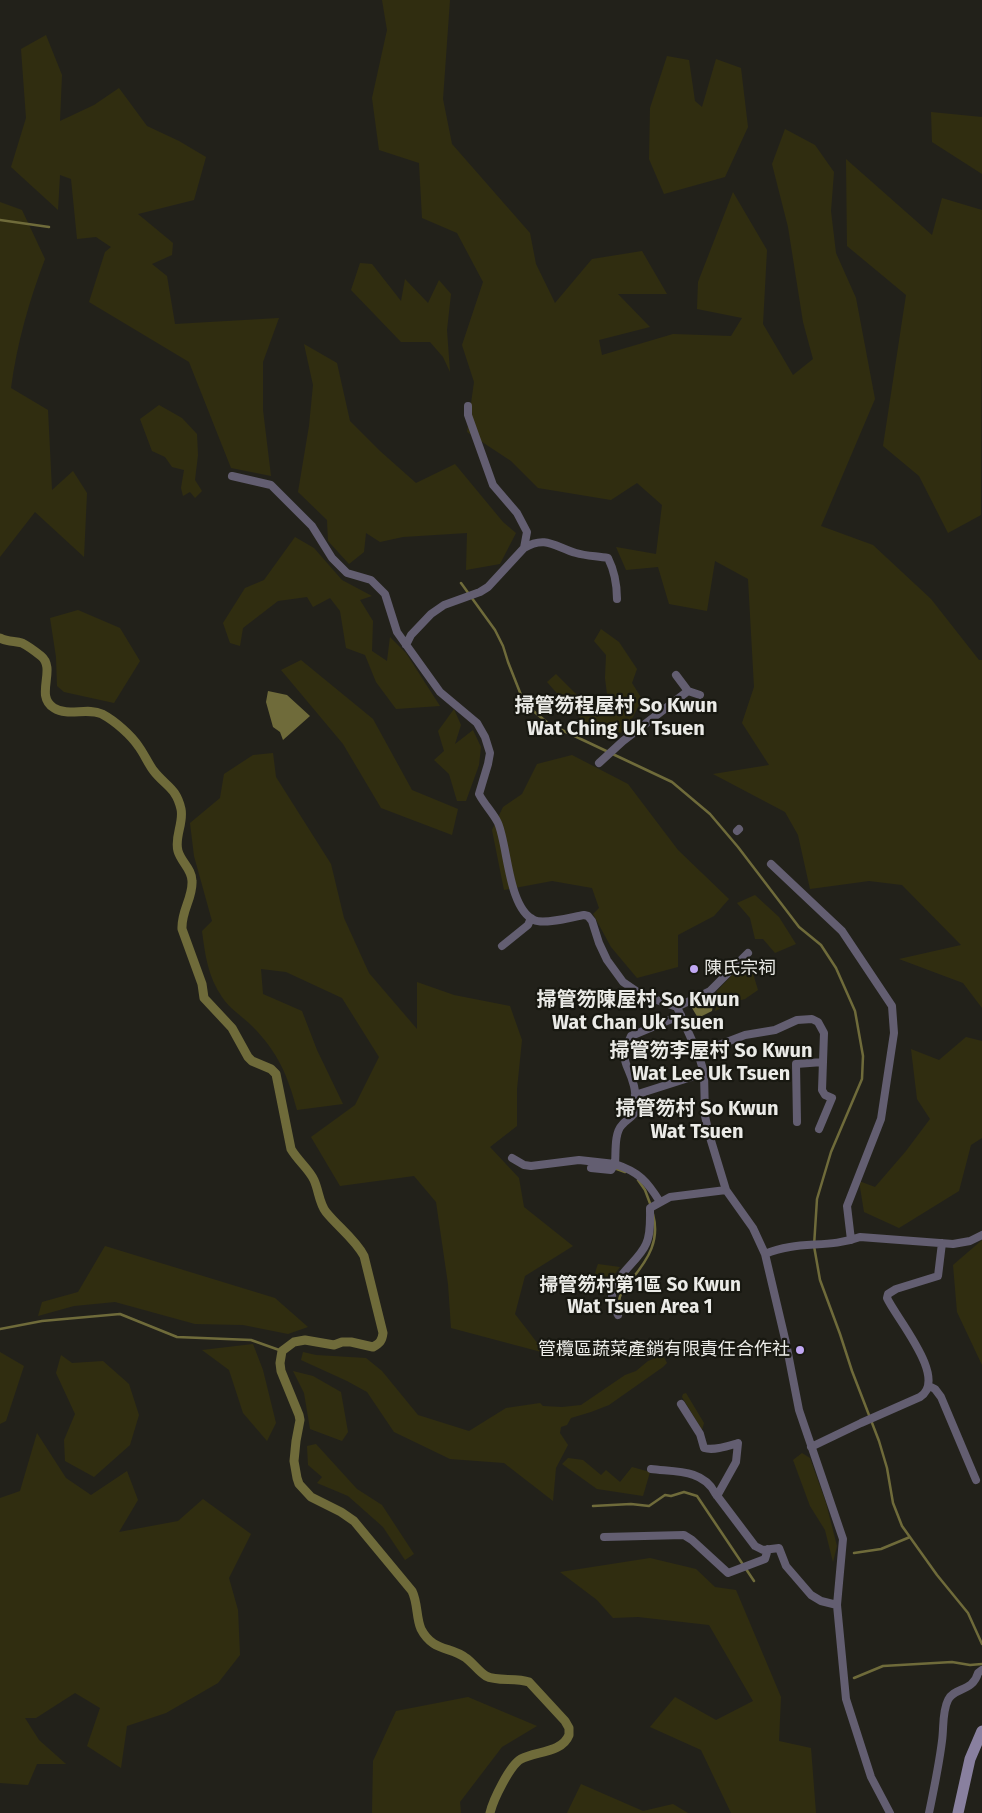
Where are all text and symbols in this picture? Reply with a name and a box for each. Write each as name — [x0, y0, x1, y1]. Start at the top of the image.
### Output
district label: 掃管笏程屋村 So Kwun Wat Ching Uk Tsuen — [514, 694, 718, 741]
place label: 陳氏宗祠 — [704, 958, 776, 980]
marker: 陳氏宗祠 — [688, 963, 700, 975]
district label: 掃管笏陳屋村 So Kwun Wat Chan Uk Tsuen — [536, 988, 740, 1035]
district label: 掃管笏李屋村 So Kwun Wat Lee Uk Tsuen — [609, 1039, 813, 1086]
district label: 掃管笏村 So Kwun Wat Tsuen — [615, 1097, 779, 1144]
district label: 掃管笏村第1區 So Kwun Wat Tsuen Area 1 — [539, 1275, 741, 1319]
place label: 管欖區蔬菜產銷有限責任合作社 — [538, 1339, 790, 1361]
marker: 管欖區蔬菜產銷有限責任合作社 — [794, 1344, 806, 1356]

